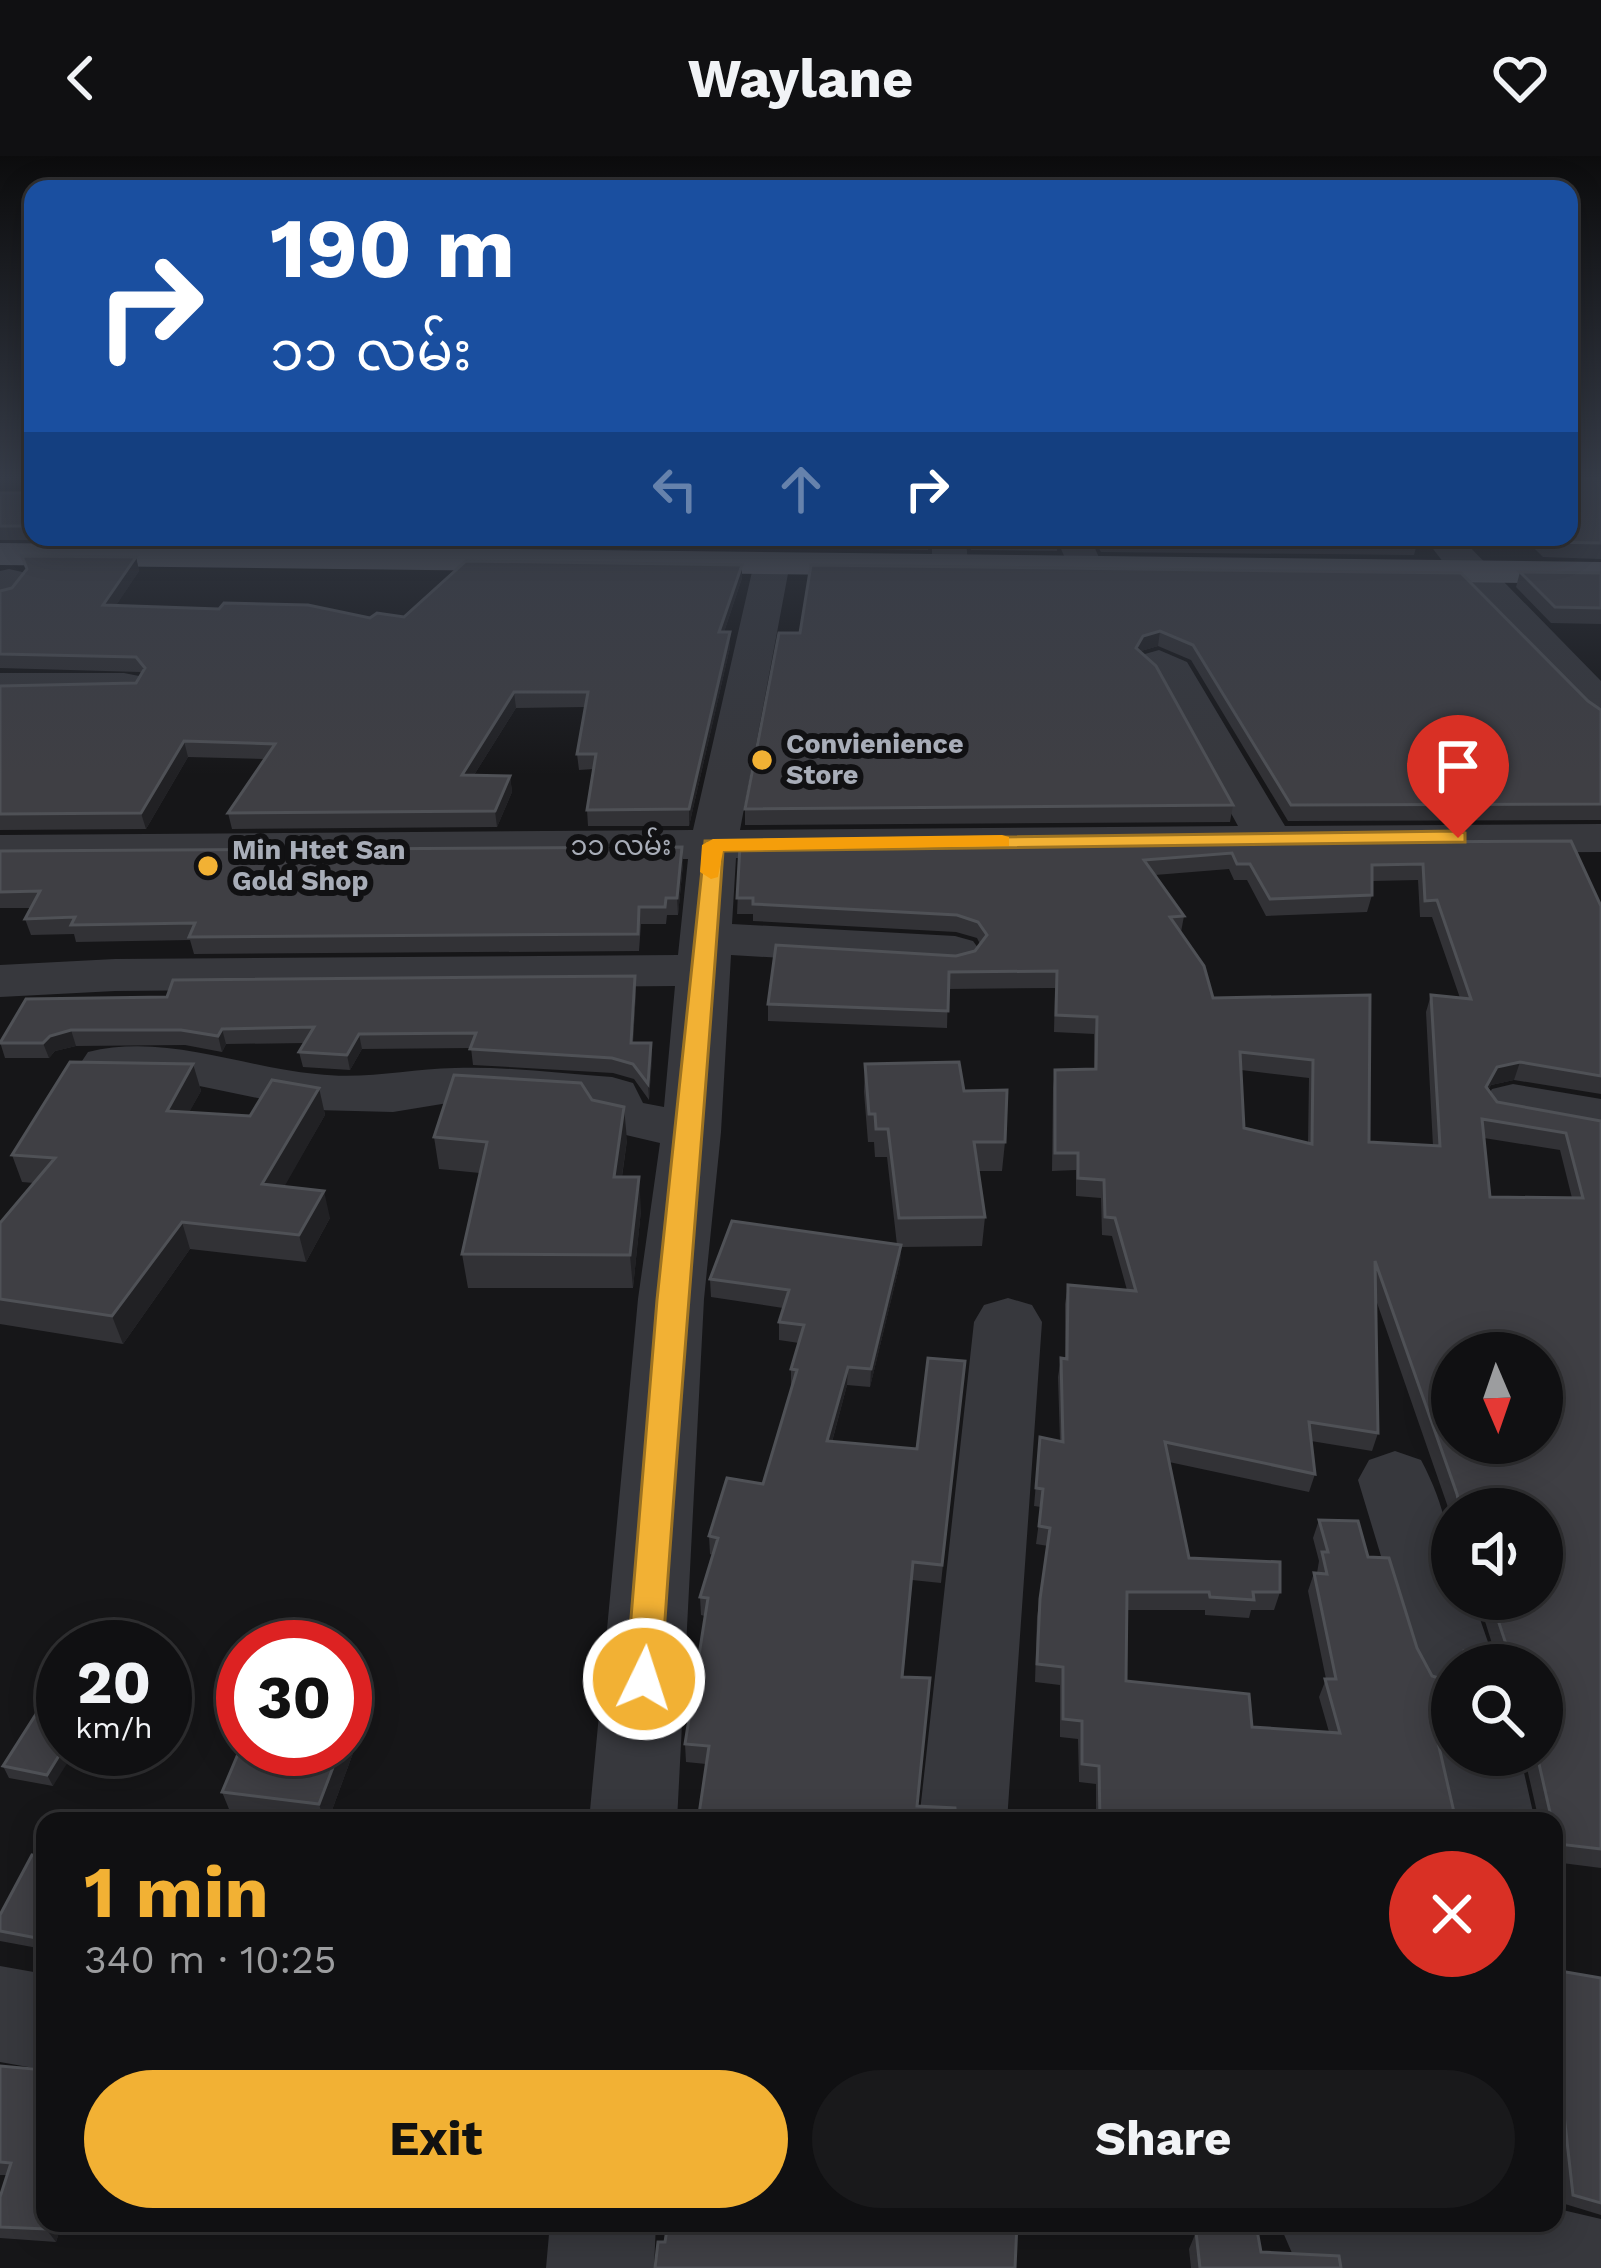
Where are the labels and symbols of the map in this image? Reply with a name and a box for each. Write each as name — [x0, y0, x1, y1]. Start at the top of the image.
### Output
pin — [1407, 715, 1509, 838]
place label: Convienience Store — [786, 728, 964, 791]
marker: Convienience Store — [749, 747, 775, 773]
street label: ၁၁ လမ်း — [571, 827, 671, 862]
place label: Min Htet San Gold Shop — [232, 834, 405, 897]
marker: Min Htet San Gold Shop — [195, 853, 221, 879]
north arrow — [1431, 1332, 1563, 1464]
position arrow — [581, 1616, 707, 1742]
speed limit sign: 30 — [216, 1620, 372, 1776]

